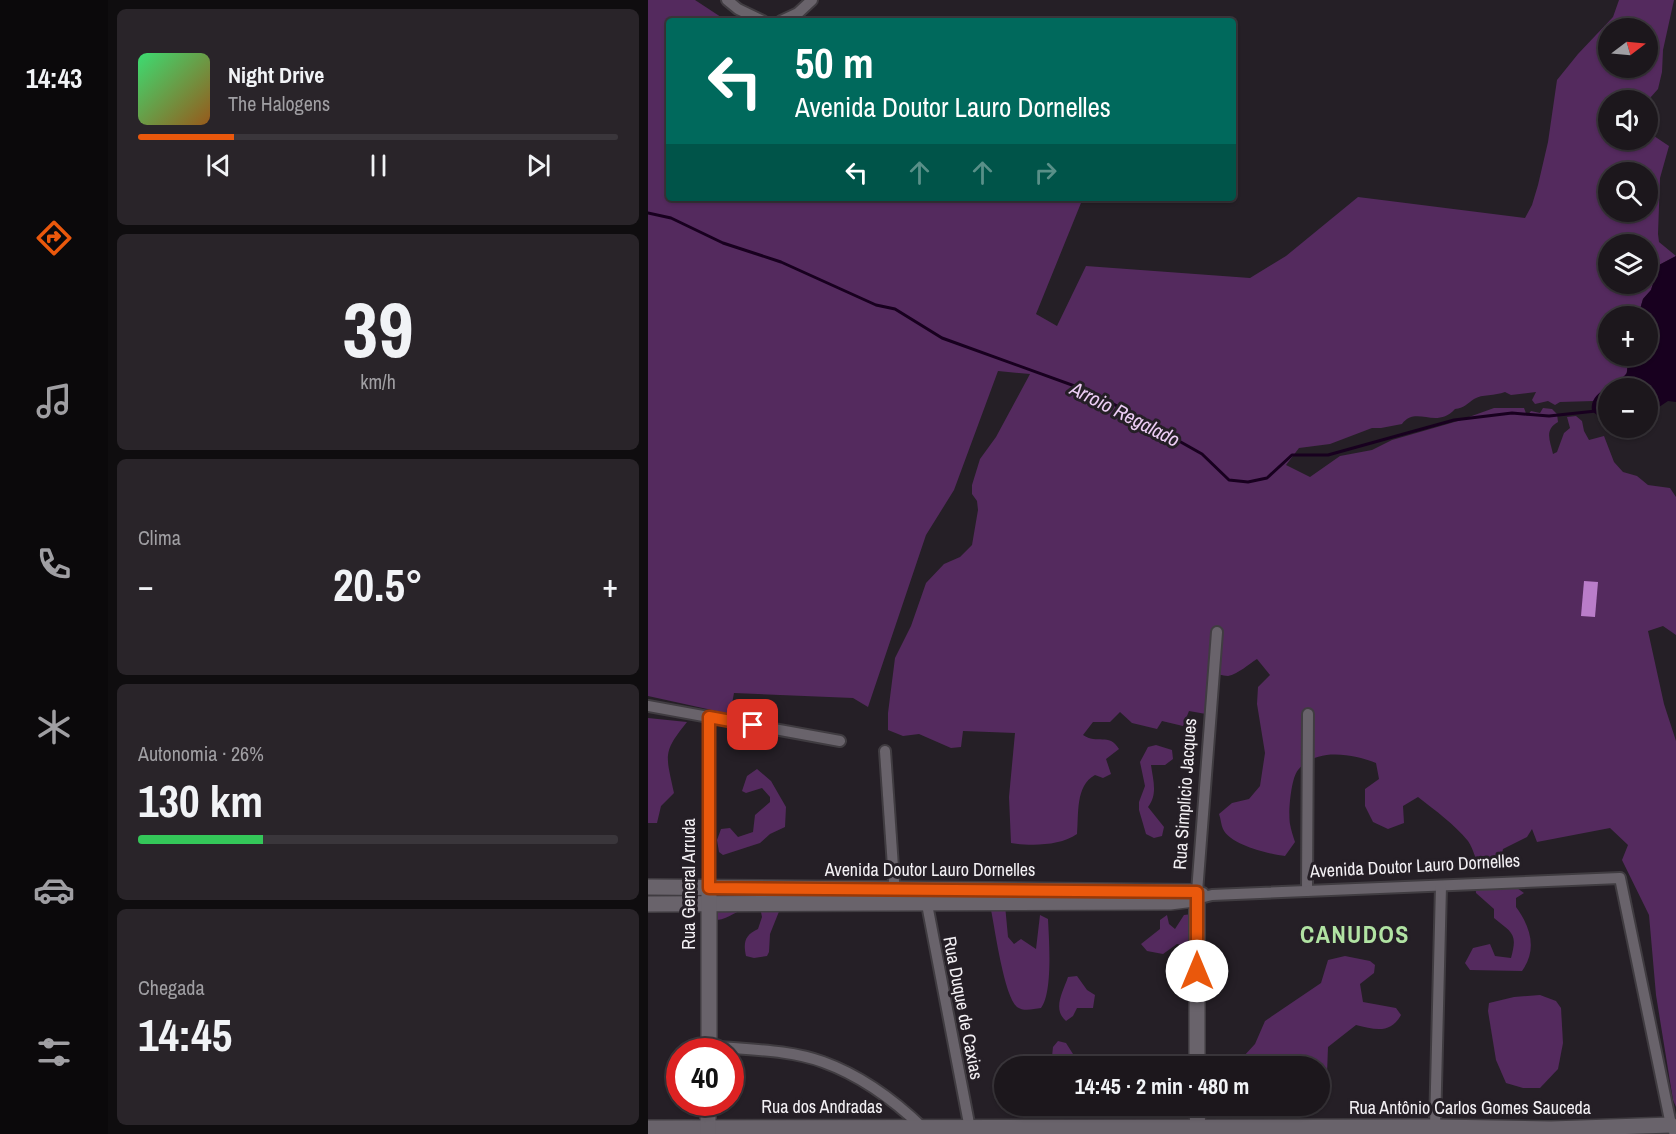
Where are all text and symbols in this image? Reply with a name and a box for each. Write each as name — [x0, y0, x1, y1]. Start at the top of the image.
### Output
north arrow — [1598, 18, 1658, 78]
map controls — [1598, 18, 1658, 438]
text: 50 m — [795, 35, 874, 91]
icon: left — [696, 42, 774, 120]
text: 14:43 — [26, 60, 82, 96]
text: Night Drive — [228, 60, 324, 90]
text: Avenida Doutor Lauro Dornelles — [795, 89, 1111, 125]
text: The Halogens — [228, 90, 330, 117]
button: sound — [1598, 90, 1658, 150]
icon: previous — [202, 149, 235, 182]
icon: pause — [362, 149, 395, 182]
icon: next — [522, 149, 555, 182]
icon: left — [840, 156, 873, 189]
icon: ahead — [903, 156, 936, 189]
icon: ahead — [966, 156, 999, 189]
icon: right — [1029, 156, 1062, 189]
button: search — [1598, 162, 1658, 222]
icon: directions — [33, 217, 75, 259]
button: layers — [1598, 234, 1658, 294]
text: 39 — [342, 276, 414, 381]
button: + — [1598, 306, 1658, 366]
text: km/h — [360, 368, 396, 395]
water label: Arroio Regalado — [1065, 374, 1185, 453]
button: − — [1598, 378, 1658, 438]
icon: music — [33, 380, 75, 422]
text: Clima — [138, 524, 181, 551]
icon: phone — [33, 543, 75, 585]
text: 20.5° — [333, 554, 423, 615]
text: − — [138, 563, 154, 607]
text: + — [602, 563, 618, 607]
pin — [727, 699, 778, 750]
icon: climate — [33, 706, 75, 748]
icon: arrive — [736, 708, 769, 741]
street label: Rua Simplicio Jacques — [1167, 717, 1202, 871]
text: Autonomia · 26% — [138, 740, 264, 767]
text: 130 km — [138, 770, 263, 831]
street label: Rua General Arruda — [676, 818, 701, 950]
street label: Avenida Doutor Lauro Dornelles — [1308, 848, 1521, 884]
street label: Avenida Doutor Lauro Dornelles — [824, 857, 1035, 882]
icon: car — [33, 869, 75, 911]
district label: CANUDOS — [1300, 918, 1410, 950]
street label: Rua Duque de Caxias — [937, 934, 990, 1082]
position arrow — [1165, 939, 1229, 1003]
text: Chegada — [138, 974, 205, 1001]
text: 14:45 — [138, 1004, 232, 1065]
icon: filters — [33, 1031, 75, 1073]
speed limit sign: 40 — [666, 1038, 744, 1116]
text: 14:45 · 2 min · 480 m — [1075, 1071, 1249, 1101]
street label: Rua dos Andradas — [761, 1094, 883, 1119]
street label: Rua Antônio Carlos Gomes Sauceda — [1349, 1095, 1591, 1120]

